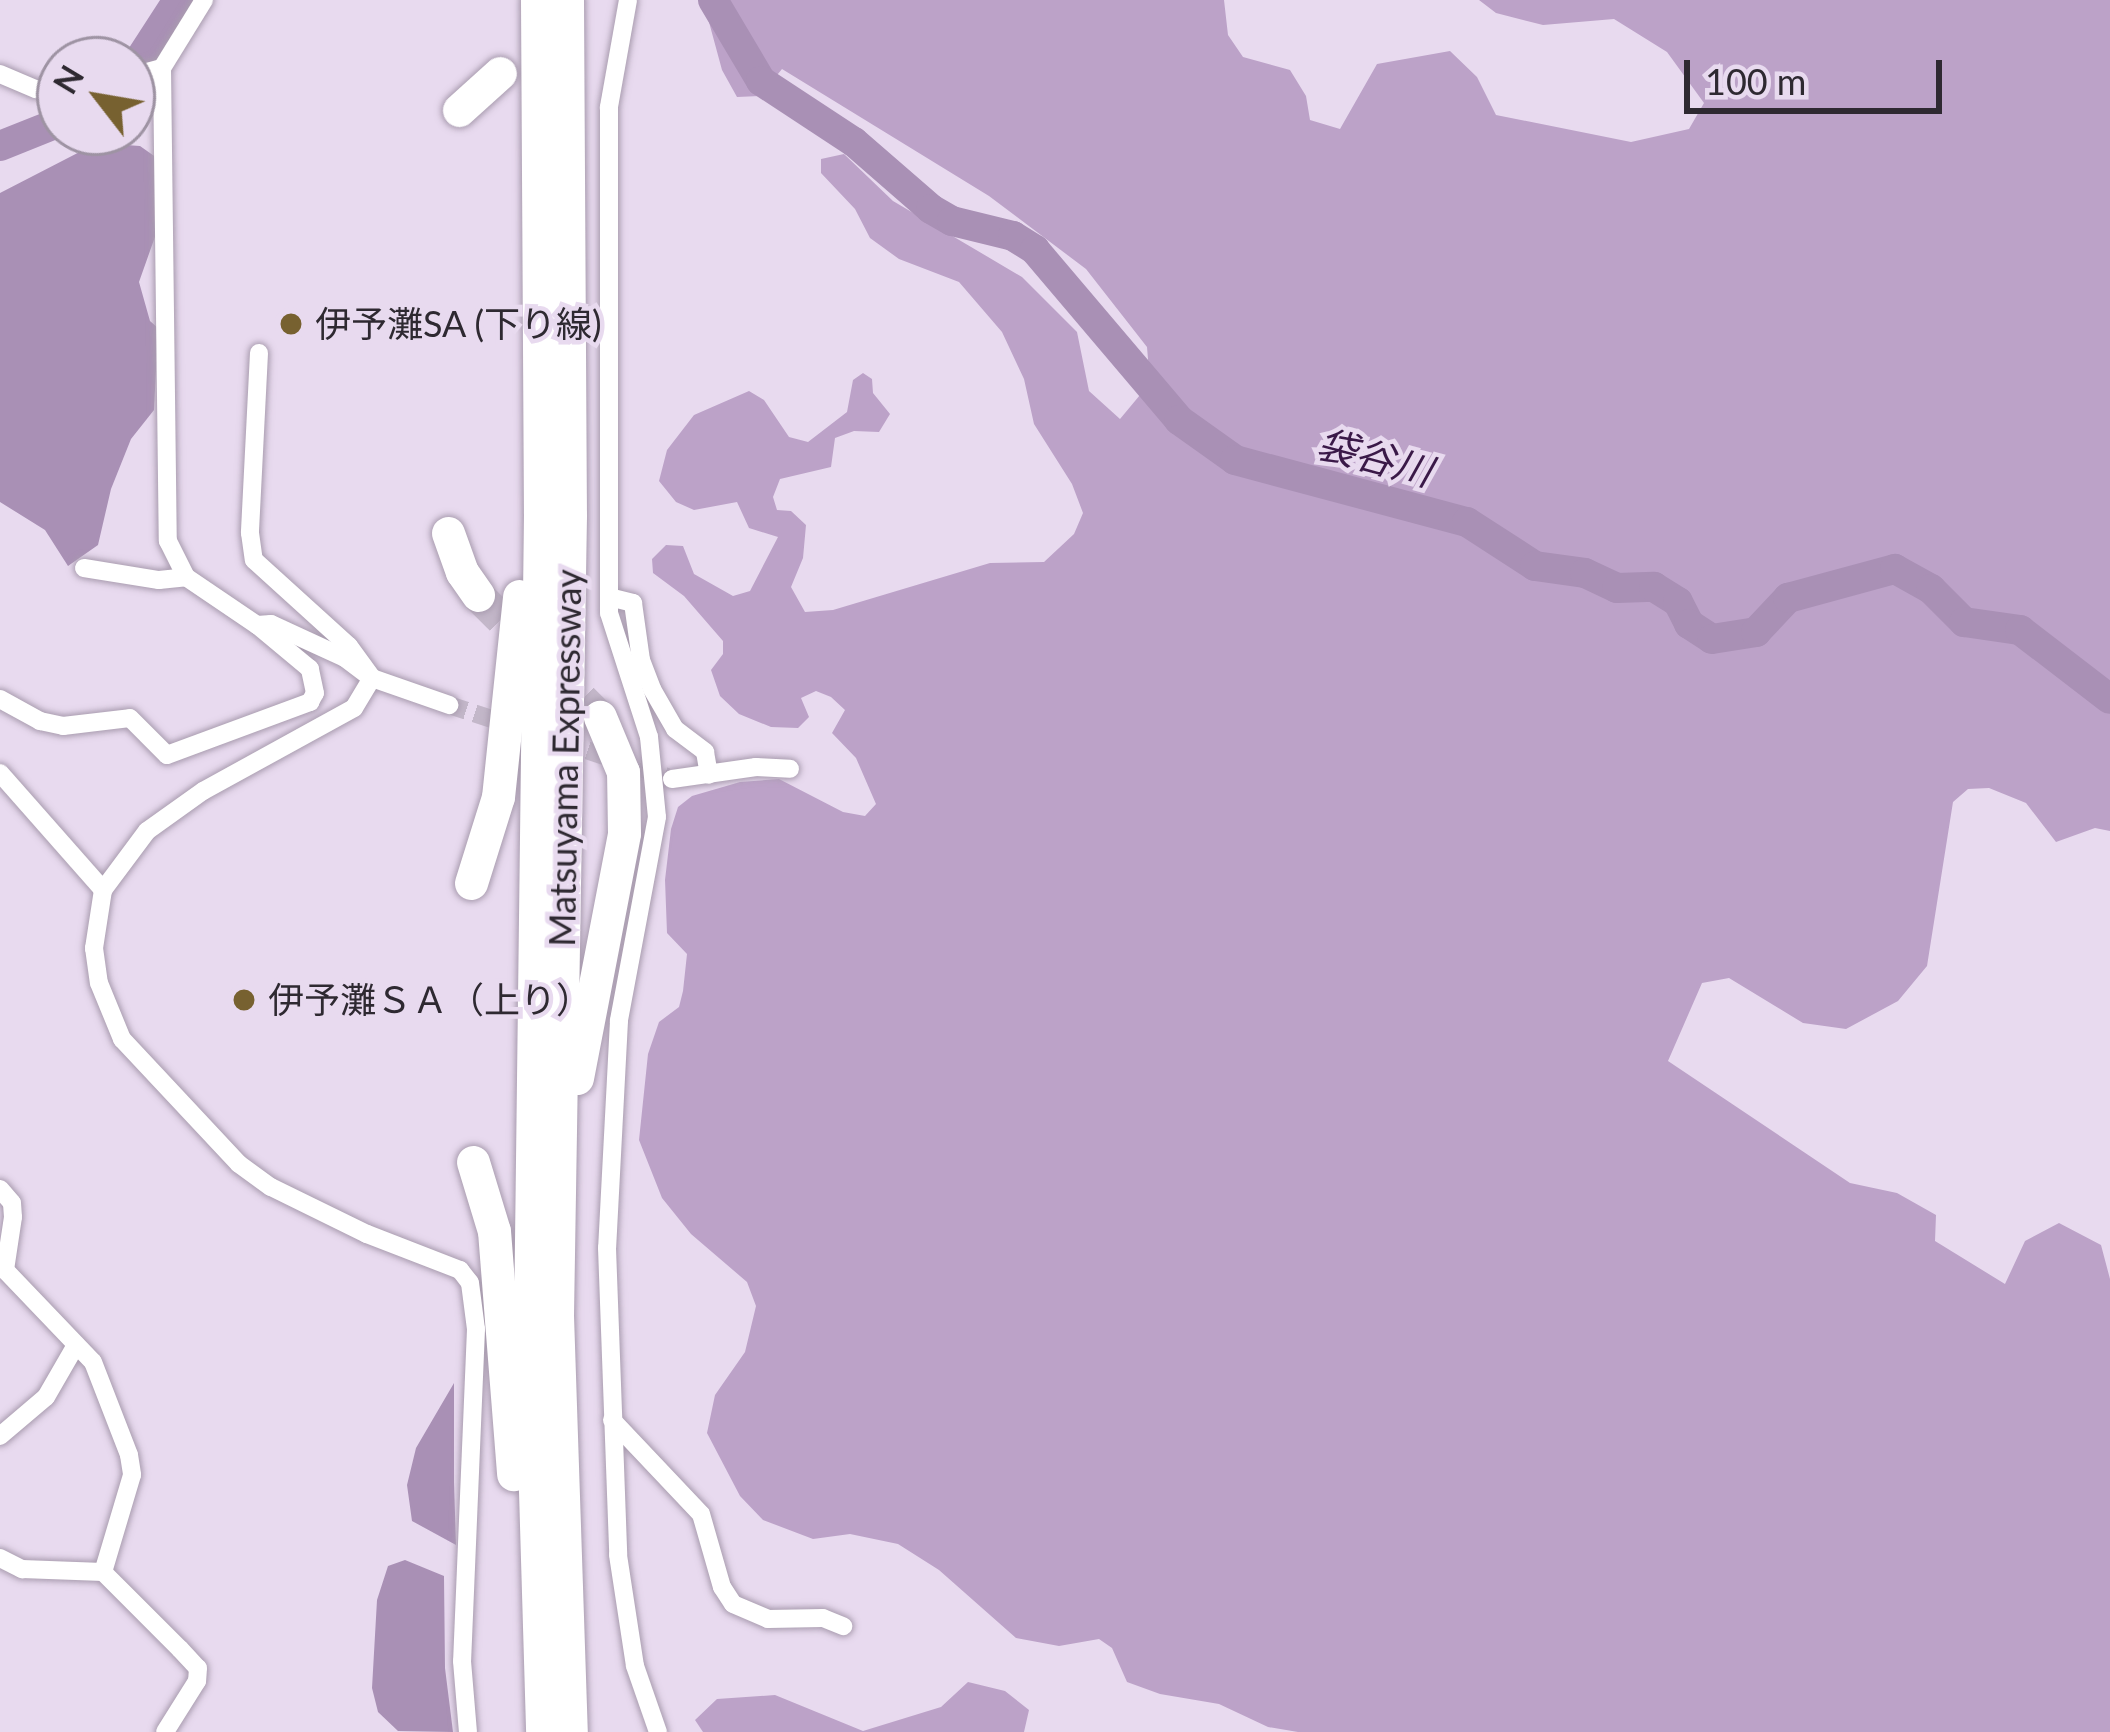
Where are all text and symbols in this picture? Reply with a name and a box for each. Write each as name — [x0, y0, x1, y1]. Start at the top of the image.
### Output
north arrow — [36, 36, 156, 156]
scale bar — [1690, 36, 1948, 110]
text: N — [44, 58, 91, 100]
text: 100 m — [1705, 59, 1806, 103]
place label: 伊予灘SA (下り線) — [315, 302, 603, 346]
marker: 伊予灘SA (下り線) — [278, 311, 304, 337]
water label: 袋谷川 — [1312, 419, 1438, 495]
street label: Matsuyama Expressway — [540, 569, 590, 947]
place label: 伊予灘ＳＡ（上り） — [268, 978, 592, 1022]
marker: 伊予灘ＳＡ（上り） — [231, 987, 257, 1013]

